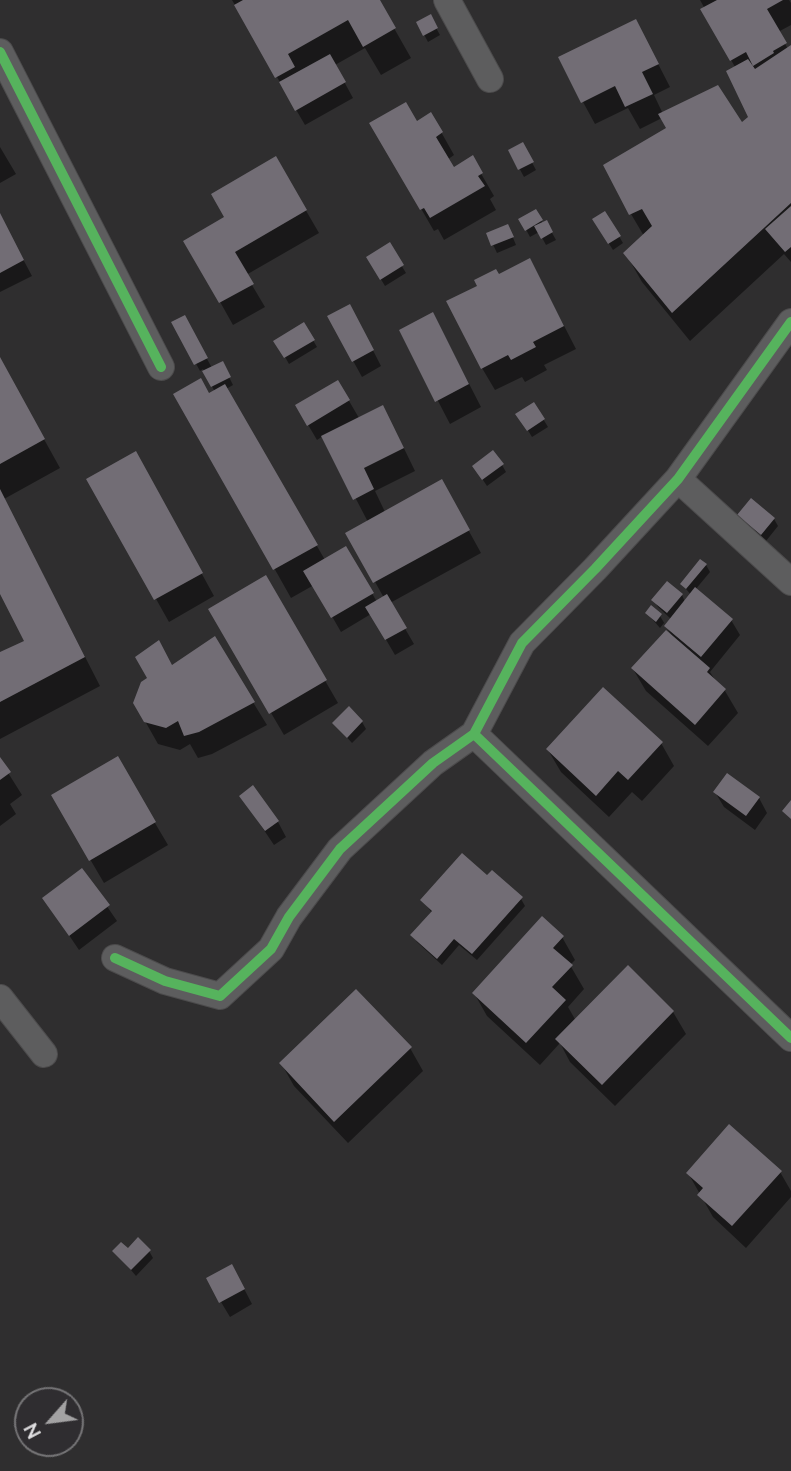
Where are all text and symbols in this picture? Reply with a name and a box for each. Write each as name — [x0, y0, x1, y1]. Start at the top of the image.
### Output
north arrow — [14, 1387, 84, 1457]
text: N — [18, 1419, 46, 1443]

